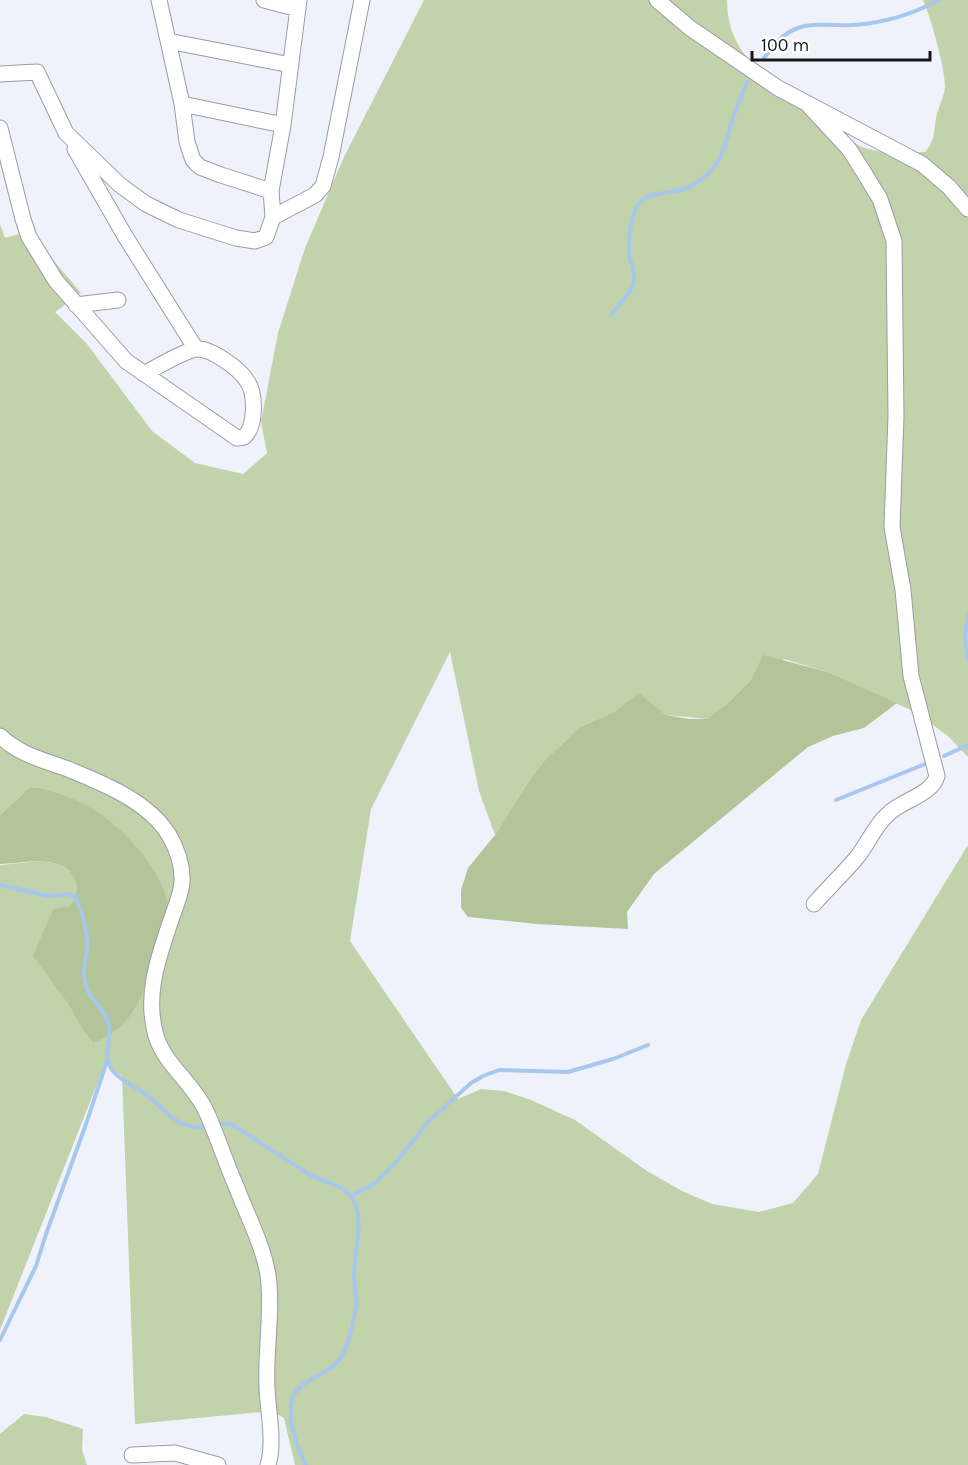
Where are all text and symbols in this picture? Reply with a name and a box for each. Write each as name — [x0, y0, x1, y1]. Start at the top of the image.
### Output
scale bar — [752, 24, 930, 62]
text: 100 m — [761, 34, 809, 56]

